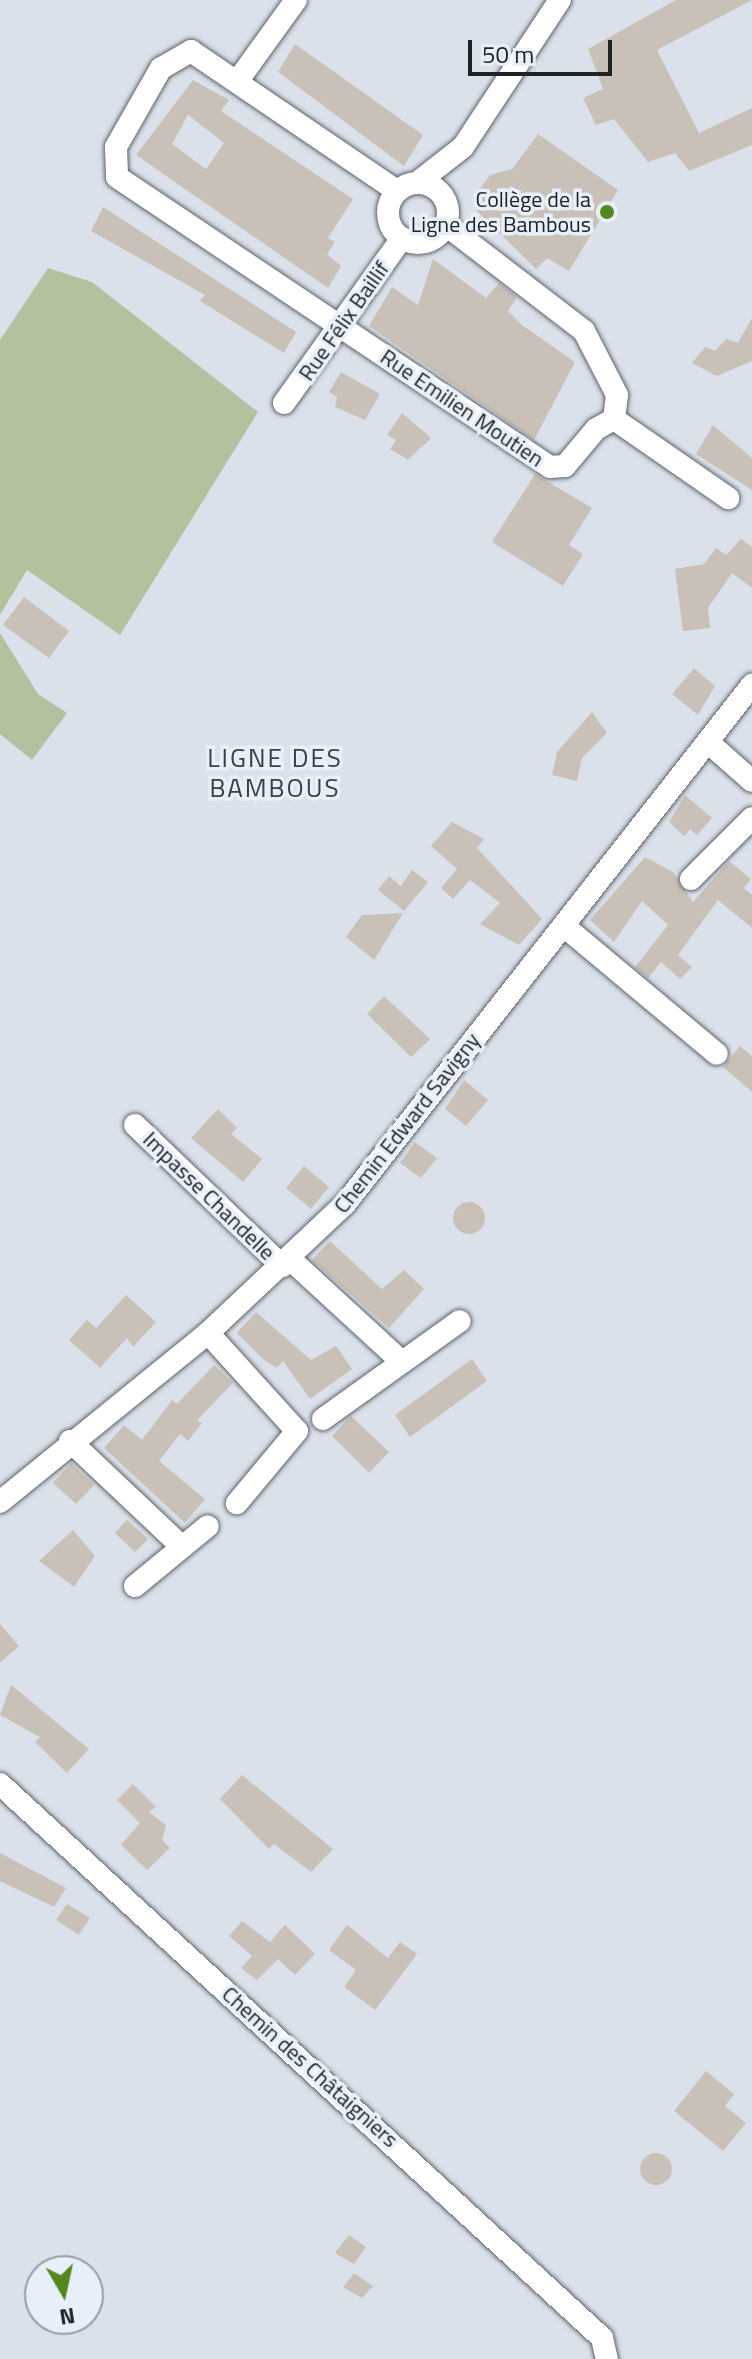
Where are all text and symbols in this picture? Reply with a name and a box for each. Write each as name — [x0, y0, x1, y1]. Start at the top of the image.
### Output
scale bar — [472, 24, 616, 74]
text: 50 m — [482, 36, 534, 72]
place label: Collège de la Ligne des Bambous — [411, 186, 591, 238]
marker: Collège de la Ligne des Bambous — [598, 203, 616, 221]
street label: Rue Félix Baillif — [293, 256, 395, 386]
street label: Rue Emilien Moutien — [375, 344, 549, 472]
district label: LIGNE DES BAMBOUS — [207, 742, 343, 804]
street label: Chemin Edward Savigny — [328, 1028, 486, 1218]
street label: Impasse Chandelle — [137, 1126, 281, 1266]
street label: Chemin des Châtaigniers — [217, 1981, 403, 2153]
north arrow — [24, 2255, 104, 2335]
text: N — [57, 2299, 78, 2335]

